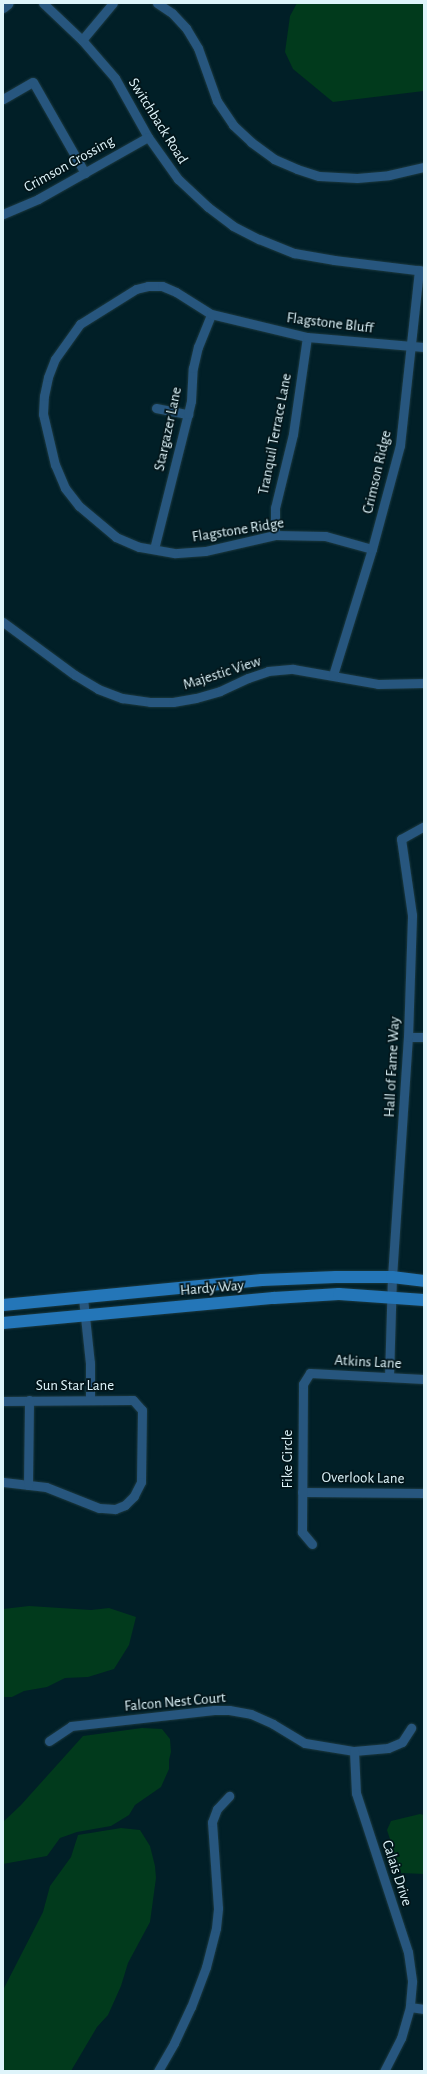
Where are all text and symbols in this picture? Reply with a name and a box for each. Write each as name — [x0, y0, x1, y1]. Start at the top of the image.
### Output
street label: Switchback Road — [124, 75, 192, 167]
street label: Crimson Crossing — [21, 132, 117, 196]
street label: Flagstone Bluff — [286, 309, 374, 337]
street label: Tranquil Terrace Lane — [254, 372, 296, 496]
street label: Stargazer Lane — [150, 385, 186, 473]
street label: Crimson Ridge — [359, 429, 395, 515]
street label: Flagstone Ridge — [191, 514, 285, 546]
street label: Majestic View — [181, 652, 263, 694]
street label: Hall of Fame Way — [380, 1016, 404, 1118]
street label: Hardy Way — [179, 1276, 245, 1300]
street label: Atkins Lane — [334, 1351, 402, 1373]
street label: Sun Star Lane — [36, 1377, 114, 1395]
street label: Fike Circle — [279, 1430, 297, 1488]
street label: Overlook Lane — [321, 1468, 405, 1488]
street label: Falcon Nest Court — [124, 1689, 226, 1715]
street label: Calais Drive — [378, 1838, 416, 1908]

